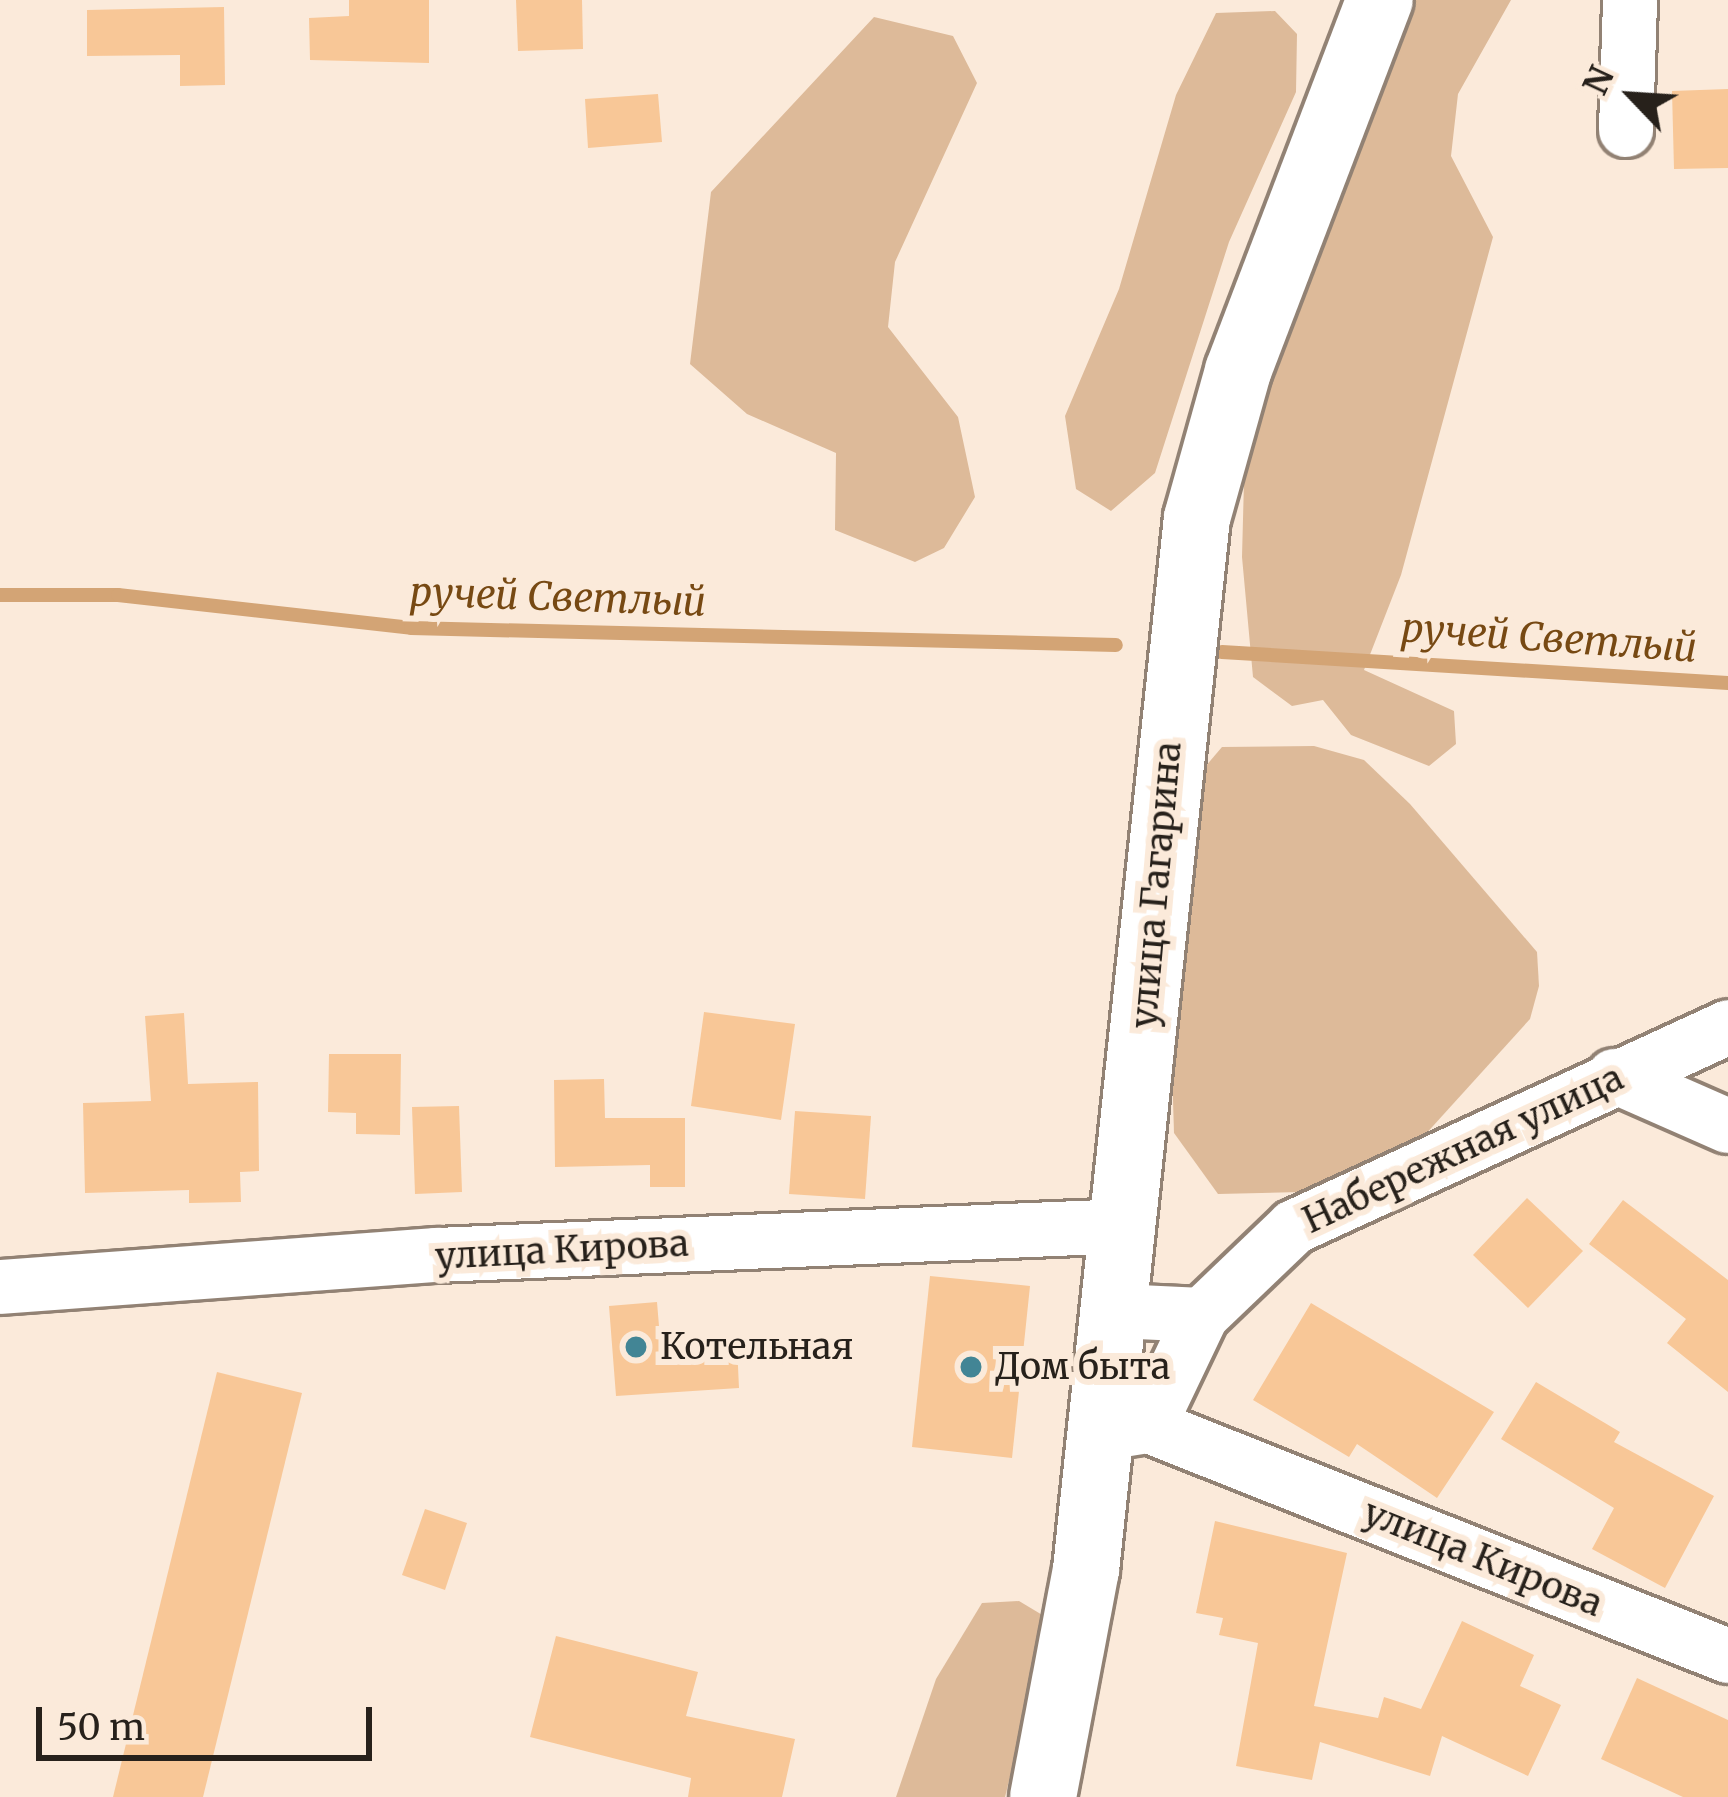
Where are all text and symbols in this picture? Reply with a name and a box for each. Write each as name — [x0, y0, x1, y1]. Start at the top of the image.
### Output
north arrow — [1572, 36, 1692, 156]
text: N — [1575, 60, 1623, 101]
water label: ручей Светлый — [409, 569, 707, 627]
water label: ручей Светлый — [1400, 605, 1698, 673]
street label: улица Гагарина — [1122, 740, 1190, 1030]
street label: Набережная улица — [1296, 1056, 1630, 1242]
street label: улица Кирова — [434, 1222, 690, 1278]
place label: Котельная — [660, 1325, 853, 1369]
marker: Котельная — [623, 1334, 649, 1360]
place label: Дом быта — [995, 1345, 1170, 1389]
marker: Дом быта — [958, 1354, 984, 1380]
street label: улица Кирова — [1357, 1490, 1609, 1626]
scale bar — [42, 1683, 378, 1757]
text: 50 m — [57, 1705, 145, 1750]

